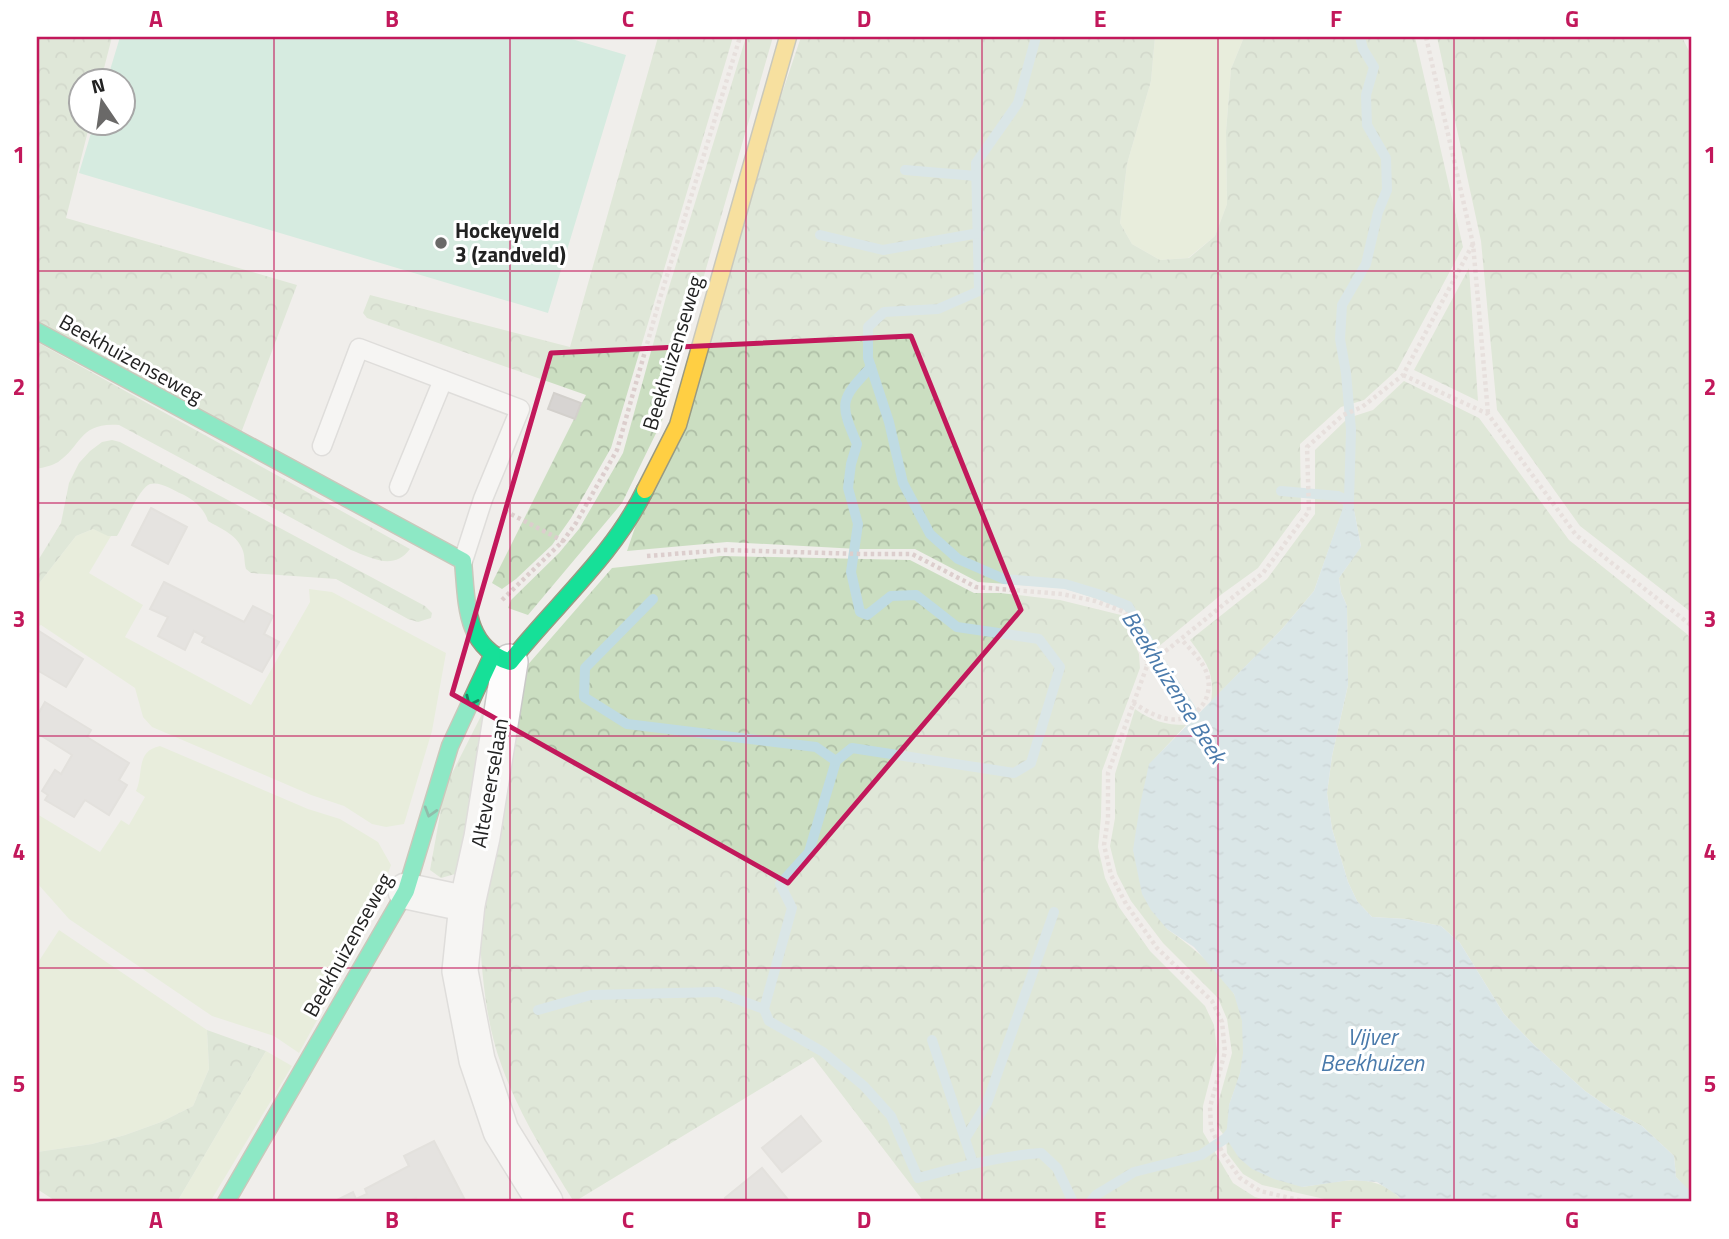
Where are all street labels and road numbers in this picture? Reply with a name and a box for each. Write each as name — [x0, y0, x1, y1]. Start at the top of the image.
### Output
street label: Beekhuizenseweg — [633, 271, 711, 434]
street label: Beekhuizenseweg — [54, 305, 209, 411]
street label: Alteveerselaan — [462, 715, 516, 850]
street label: Beekhuizenseweg — [294, 867, 400, 1022]

